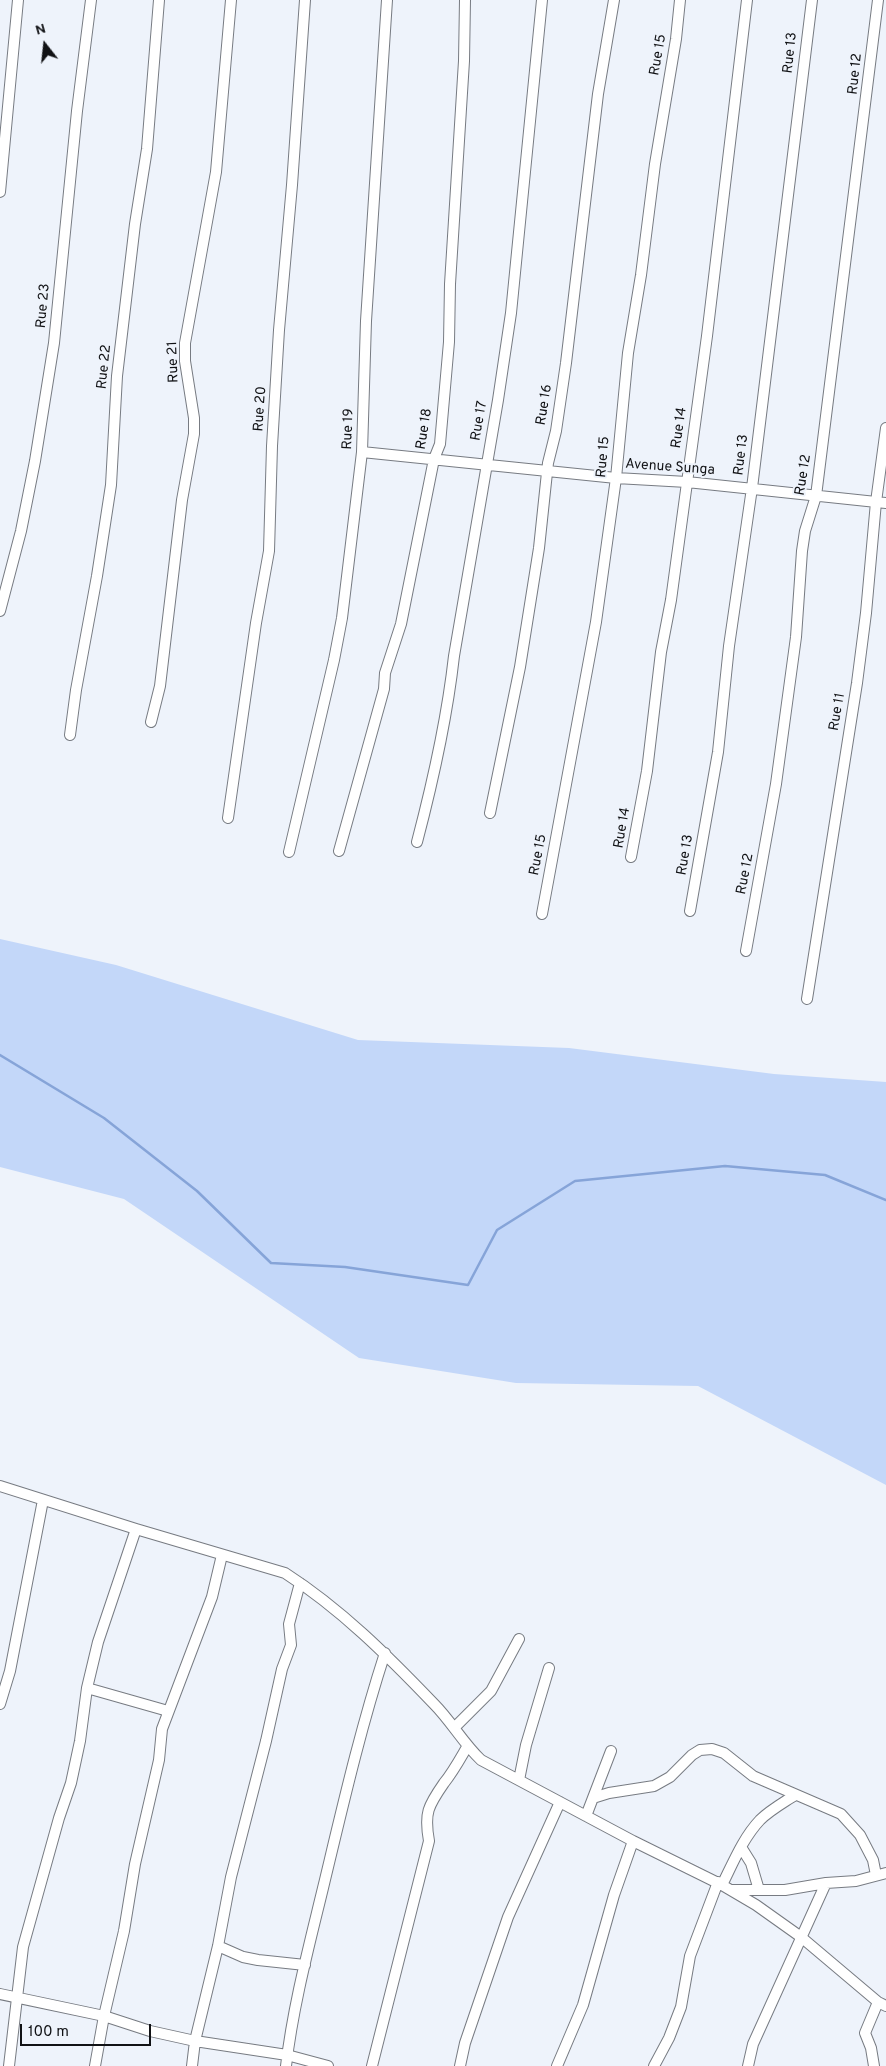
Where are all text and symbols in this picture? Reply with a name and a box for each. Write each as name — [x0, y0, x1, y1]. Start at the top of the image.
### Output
north arrow — [20, 20, 70, 70]
text: N — [34, 21, 48, 40]
street label: Rue 13 — [780, 32, 802, 74]
street label: Rue 15 — [647, 33, 671, 77]
street label: Rue 12 — [845, 52, 867, 96]
street label: Rue 23 — [34, 283, 54, 329]
street label: Rue 21 — [165, 341, 183, 383]
street label: Rue 22 — [94, 344, 116, 390]
street label: Rue 16 — [533, 383, 557, 427]
street label: Rue 20 — [251, 386, 271, 432]
street label: Rue 17 — [468, 400, 492, 442]
street label: Rue 14 — [669, 406, 691, 450]
street label: Rue 18 — [413, 407, 437, 451]
street label: Rue 19 — [340, 408, 358, 450]
street label: Rue 13 — [731, 433, 753, 477]
street label: Rue 15 — [594, 436, 614, 478]
street label: Rue 12 — [792, 453, 816, 497]
street label: Avenue Sunga — [625, 456, 715, 480]
street label: Rue 11 — [826, 692, 850, 732]
street label: Rue 14 — [611, 806, 635, 850]
street label: Rue 15 — [527, 833, 551, 877]
street label: Rue 13 — [674, 833, 698, 877]
street label: Rue 12 — [734, 852, 758, 896]
scale bar — [22, 2014, 154, 2046]
text: 100 m — [28, 2023, 69, 2042]

